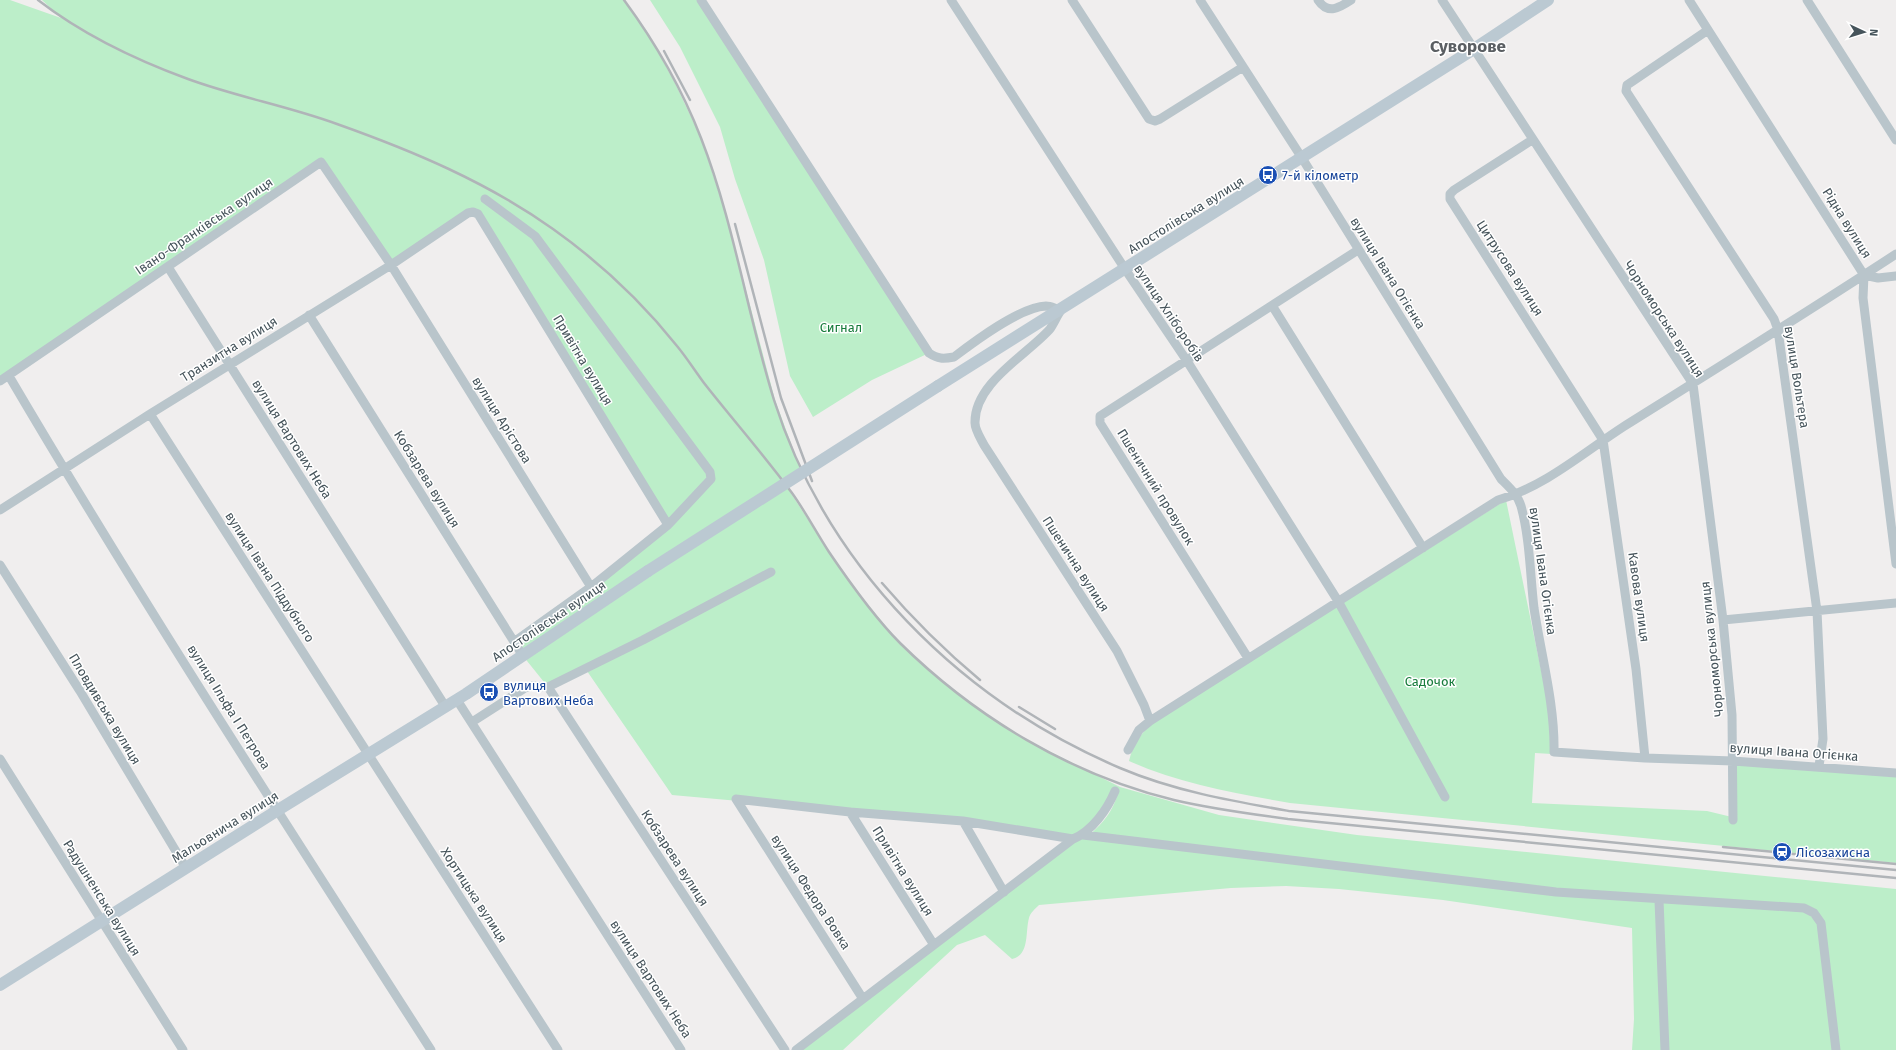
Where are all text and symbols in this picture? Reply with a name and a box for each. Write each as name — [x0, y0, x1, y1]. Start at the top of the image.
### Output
north arrow — [1844, 12, 1884, 52]
text: N — [1867, 29, 1880, 37]
district label: Суворове — [1430, 36, 1506, 57]
bus stop icon: 7-й кілометр — [1257, 164, 1279, 186]
place label: 7-й кілометр — [1282, 168, 1359, 183]
street label: Апостолівська вулиця — [1125, 173, 1247, 257]
street label: Івано-Франківська вулиця — [132, 174, 276, 278]
street label: Рідна вулиця — [1819, 185, 1875, 261]
street label: вулиця Івана Огієнка — [1347, 214, 1429, 332]
street label: Цитрусова вулиця — [1473, 217, 1547, 319]
street label: Чорноморська вулиця — [1621, 258, 1707, 380]
street label: вулиця Хліборобів — [1131, 262, 1207, 364]
street label: Привітна вулиця — [550, 312, 616, 408]
street label: Транзитна вулиця — [178, 313, 280, 385]
park label: Сигнал — [820, 320, 862, 335]
street label: вулиця Вольтера — [1782, 325, 1812, 429]
street label: вулиця Арістова — [469, 374, 535, 466]
street label: вулиця Вартових Неба — [249, 377, 335, 501]
street label: Пшеничний провулок — [1114, 426, 1198, 548]
street label: Кобзарева вулиця — [391, 428, 463, 530]
street label: вулиця Івана Огієнка — [1527, 506, 1559, 636]
street label: вулиця Івана Піддубного — [222, 509, 318, 645]
street label: Пшенична вулиця — [1040, 514, 1112, 614]
street label: Кавова вулиця — [1625, 551, 1653, 643]
street label: Апостолівська вулиця — [489, 577, 609, 665]
street label: Чорноморська вулиця — [1697, 581, 1727, 717]
street label: вулиця Ільфа І Петрова — [184, 642, 274, 772]
street label: Пловдивська вулиця — [66, 651, 144, 767]
park label: Садочок — [1405, 674, 1456, 689]
place label: вулиця Вартових Неба — [503, 678, 594, 708]
bus stop icon: вулиця Вартових Неба — [478, 681, 500, 703]
street label: вулиця Івана Огієнка — [1729, 740, 1859, 764]
street label: Мальовнича вулиця — [169, 788, 281, 866]
street label: Кобзарева вулиця — [638, 807, 712, 909]
street label: Привітна вулиця — [869, 823, 937, 919]
street label: вулиця Федора Вовка — [768, 832, 854, 952]
street label: Радушненська вулиця — [60, 837, 144, 959]
station icon: Лісозахисна — [1771, 841, 1793, 863]
street label: Хортицька вулиця — [438, 845, 510, 945]
place label: Лісозахисна — [1796, 845, 1870, 860]
street label: вулиця Вартових Неба — [607, 917, 695, 1041]

